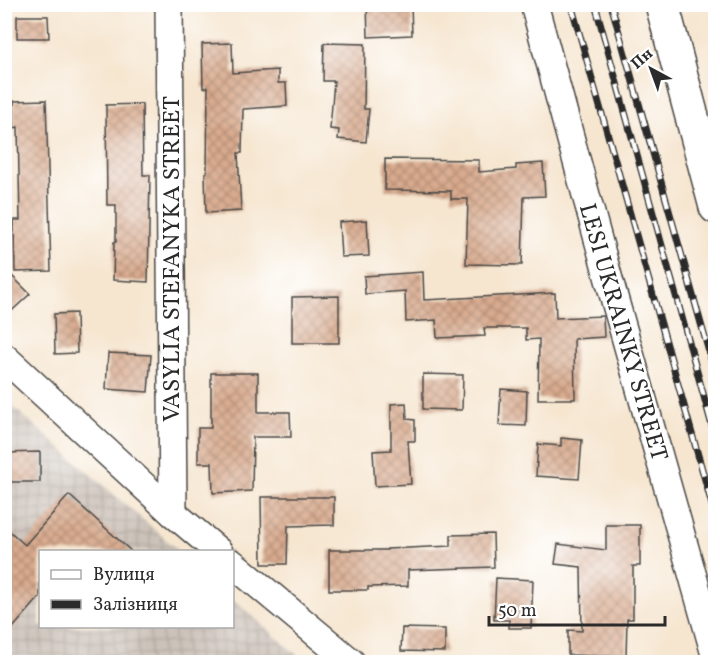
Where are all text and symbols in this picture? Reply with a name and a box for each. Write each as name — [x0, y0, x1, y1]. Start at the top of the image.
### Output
north arrow — [621, 39, 681, 99]
text: Пн — [627, 43, 658, 75]
street label: VASYLIA STEFANYKA STREET — [156, 96, 190, 422]
street label: LESI UKRAINKY STREET — [569, 200, 675, 465]
legend — [39, 550, 234, 628]
text: Вулиця — [93, 563, 155, 588]
scale bar — [489, 589, 664, 627]
text: Залізниця — [93, 593, 178, 618]
text: 50 m — [498, 599, 537, 624]

